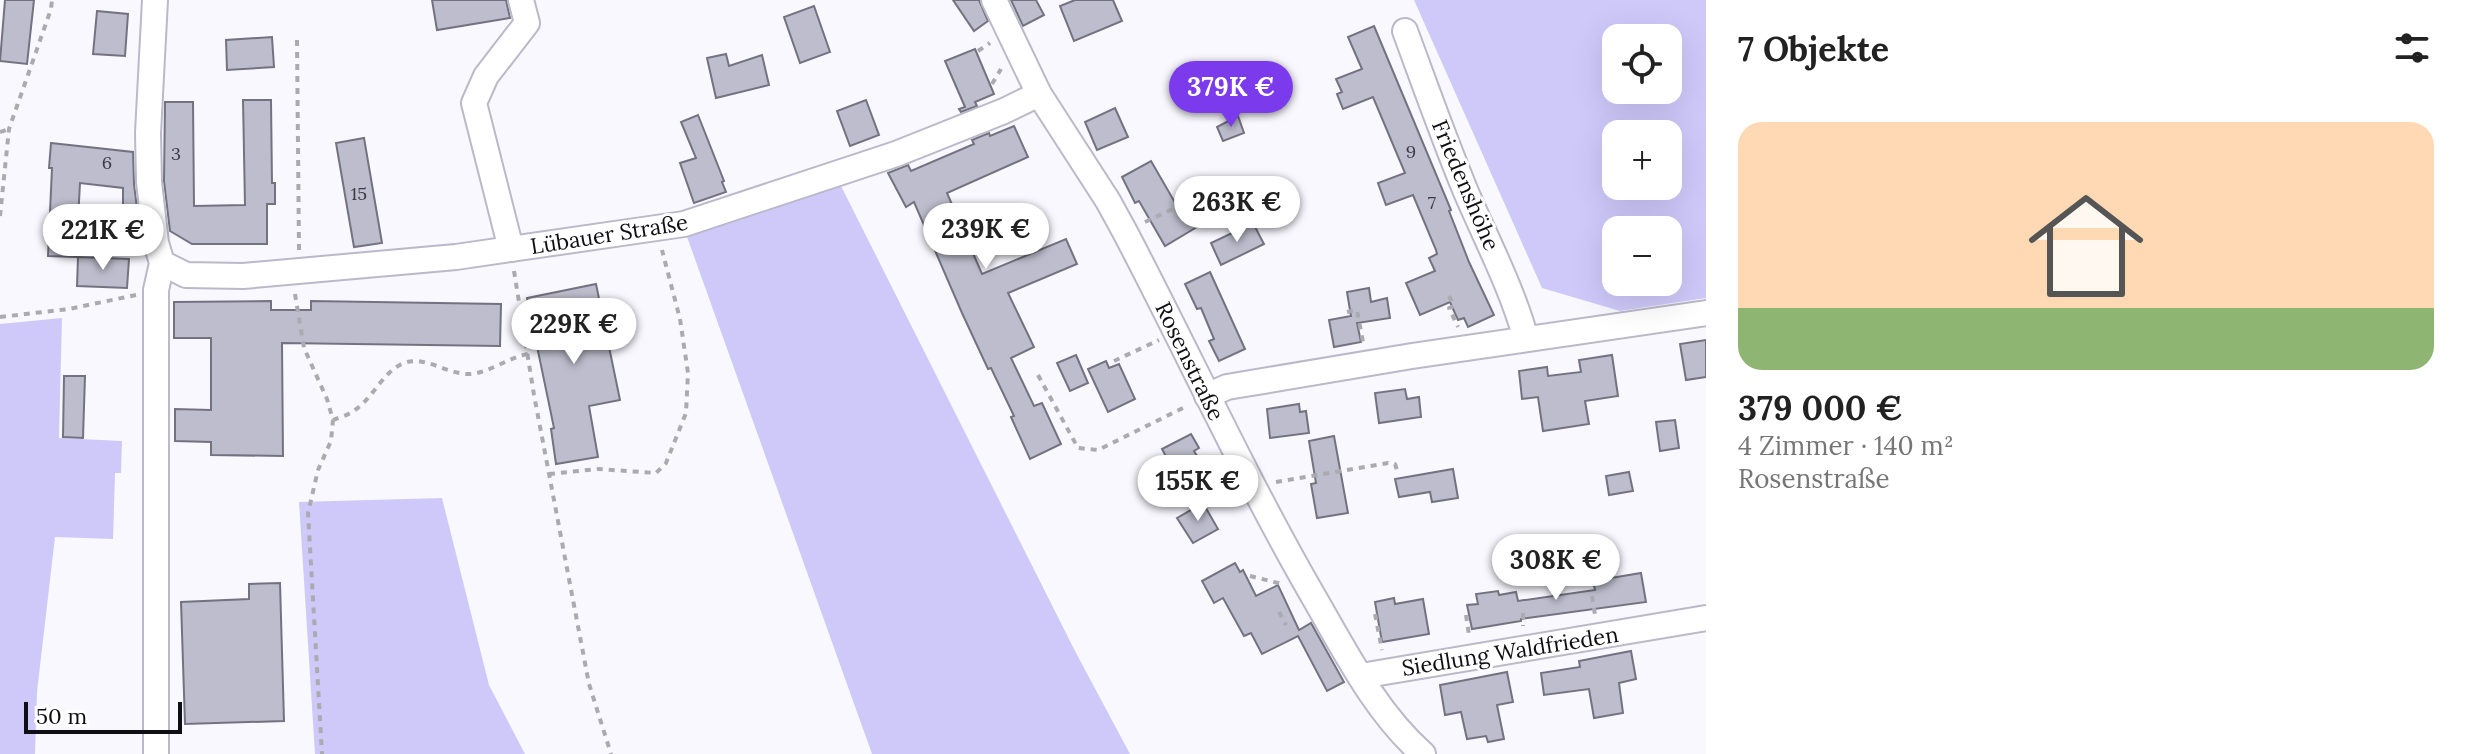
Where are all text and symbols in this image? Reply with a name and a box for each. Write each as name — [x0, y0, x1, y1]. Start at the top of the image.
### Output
map controls — [1602, 24, 1682, 296]
button: locate — [1602, 24, 1682, 104]
icon: filters — [2390, 26, 2434, 70]
text: 7 Objekte — [1738, 27, 1889, 70]
pin: 379K € — [1166, 61, 1296, 129]
text: 379K € — [1187, 70, 1275, 103]
street label: Friedenshöhe — [1426, 115, 1506, 255]
button: + — [1602, 120, 1682, 200]
house number: 9 — [1406, 140, 1416, 163]
house number: 3 — [171, 142, 181, 165]
house number: 6 — [102, 151, 112, 174]
icon: home — [2014, 174, 2158, 318]
pin: 263K € — [1172, 176, 1302, 244]
house number: 15 — [351, 182, 367, 205]
text: 263K € — [1192, 185, 1282, 218]
house number: 7 — [1428, 191, 1436, 214]
pin: 239K € — [921, 203, 1051, 271]
pin: 221K € — [38, 204, 168, 272]
street label: Lübauer Straße — [528, 208, 690, 260]
text: 239K € — [941, 212, 1031, 245]
text: 221K € — [61, 213, 145, 246]
button: − — [1602, 216, 1682, 296]
street label: Rosenstraße — [1149, 297, 1231, 425]
pin: 229K € — [509, 298, 639, 366]
text: 229K € — [529, 307, 619, 340]
text: 379 000 € — [1738, 386, 1903, 429]
text: 4 Zimmer · 140 m² — [1738, 429, 1954, 462]
pin: 155K € — [1133, 455, 1263, 523]
text: Rosenstraße — [1738, 462, 1890, 495]
text: 155K € — [1155, 464, 1241, 497]
pin: 308K € — [1491, 534, 1621, 602]
text: 308K € — [1510, 543, 1602, 576]
street label: Siedlung Waldfrieden — [1400, 620, 1620, 682]
scale bar — [24, 698, 182, 734]
text: 50 m — [36, 702, 87, 730]

